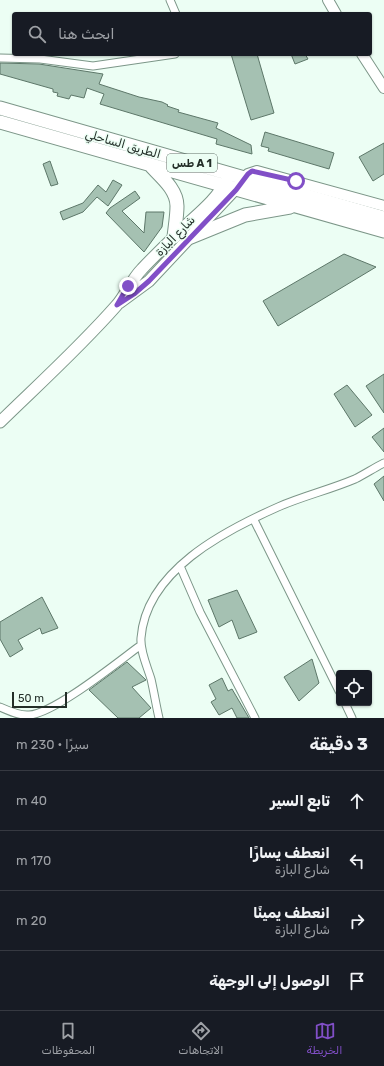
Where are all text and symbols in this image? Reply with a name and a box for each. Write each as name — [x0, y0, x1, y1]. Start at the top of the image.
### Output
search box — [12, 12, 372, 56]
icon: search — [26, 23, 48, 45]
text: ابحث هنا — [58, 25, 115, 43]
street label: الطريق الساحلي — [83, 127, 162, 163]
road number: طس A 1 — [167, 154, 217, 172]
route start — [287, 172, 305, 190]
street label: شارع البازة — [152, 213, 199, 261]
route end — [119, 277, 137, 295]
map controls — [336, 670, 372, 706]
button: locate — [336, 670, 372, 706]
scale bar — [12, 690, 67, 709]
text: 50 m — [18, 692, 44, 705]
text: 3 دقيقة — [309, 734, 368, 754]
text: سيرًا · 230 m — [16, 737, 89, 752]
icon: ahead — [346, 790, 368, 812]
text: تابع السير — [270, 792, 330, 810]
text: 40 m — [16, 793, 47, 808]
text: انعطف يسارًا — [249, 844, 330, 862]
icon: left — [346, 850, 368, 872]
text: 170 m — [16, 853, 51, 868]
text: شارع البازة — [275, 862, 330, 877]
text: انعطف يمينًا — [253, 904, 330, 922]
icon: right — [346, 910, 368, 932]
text: 20 m — [16, 913, 47, 928]
text: شارع البازة — [275, 922, 330, 937]
icon: arrive — [346, 970, 368, 992]
text: الوصول إلى الوجهة — [209, 972, 330, 990]
tab: المحفوظات — [42, 1020, 95, 1057]
tab: الاتجاهات — [178, 1020, 223, 1057]
tab: الخريطة — [307, 1020, 342, 1057]

